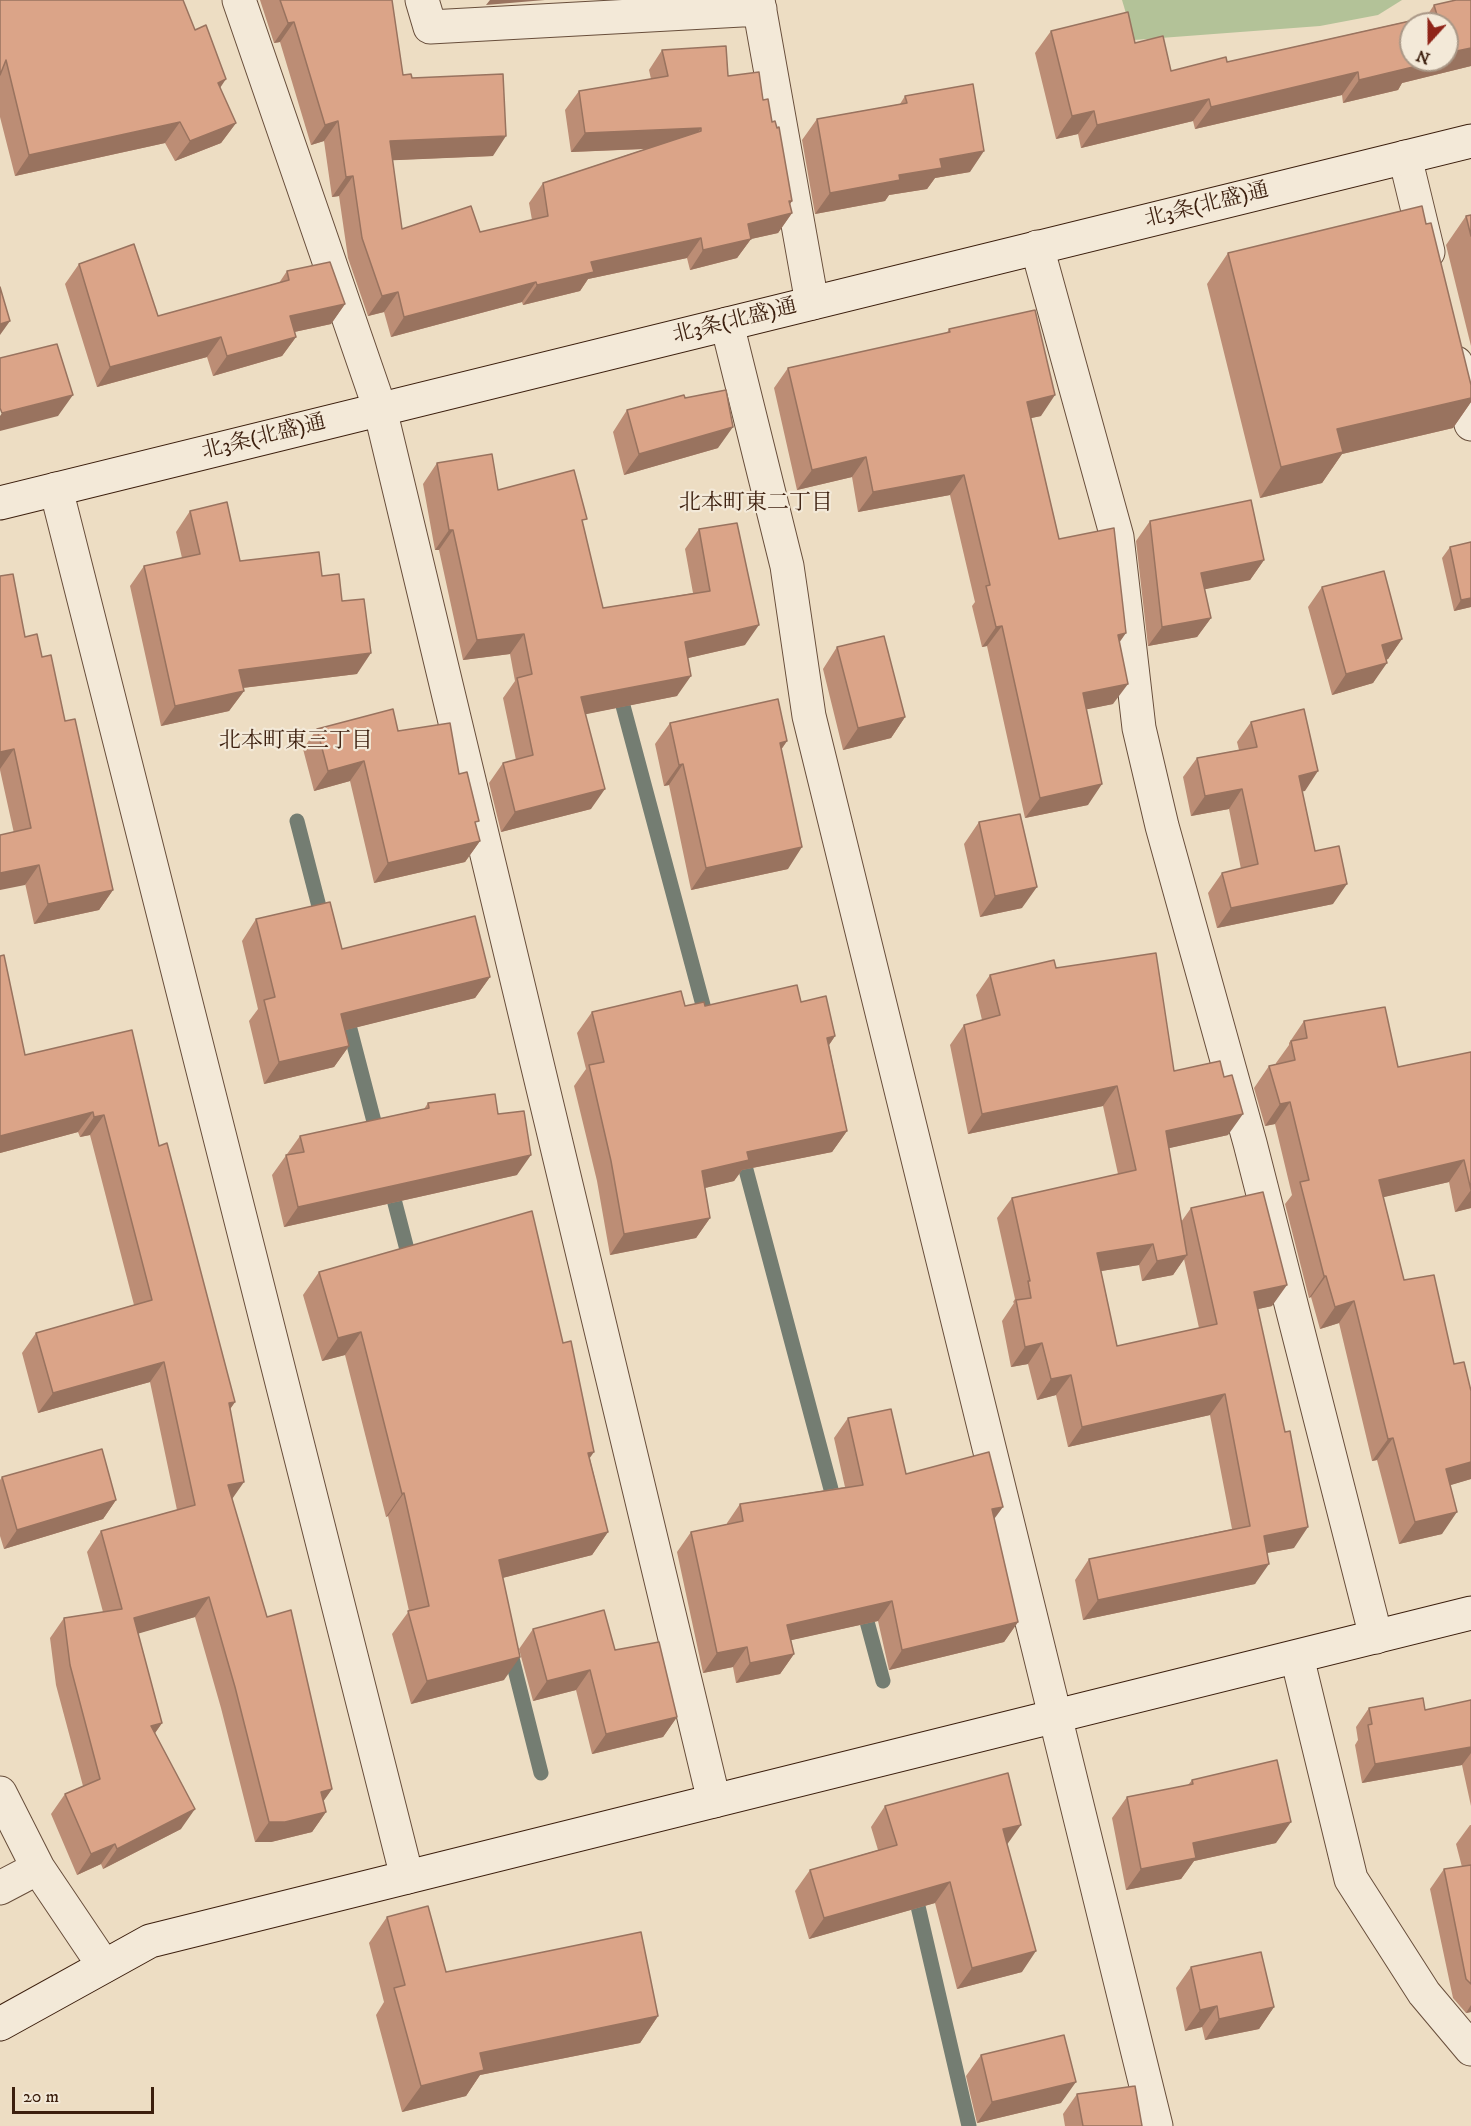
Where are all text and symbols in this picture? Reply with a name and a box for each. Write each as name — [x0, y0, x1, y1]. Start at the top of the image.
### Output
north arrow — [1399, 12, 1459, 72]
text: N — [1414, 45, 1433, 69]
street label: 北3条(北盛)通 — [1142, 178, 1272, 234]
street label: 北3条(北盛)通 — [670, 294, 800, 350]
street label: 北3条(北盛)通 — [199, 410, 329, 466]
district label: 北本町東二丁目 — [679, 491, 833, 517]
district label: 北本町東三丁目 — [219, 729, 373, 755]
scale bar — [15, 2075, 158, 2113]
text: 20 m — [23, 2086, 59, 2108]

